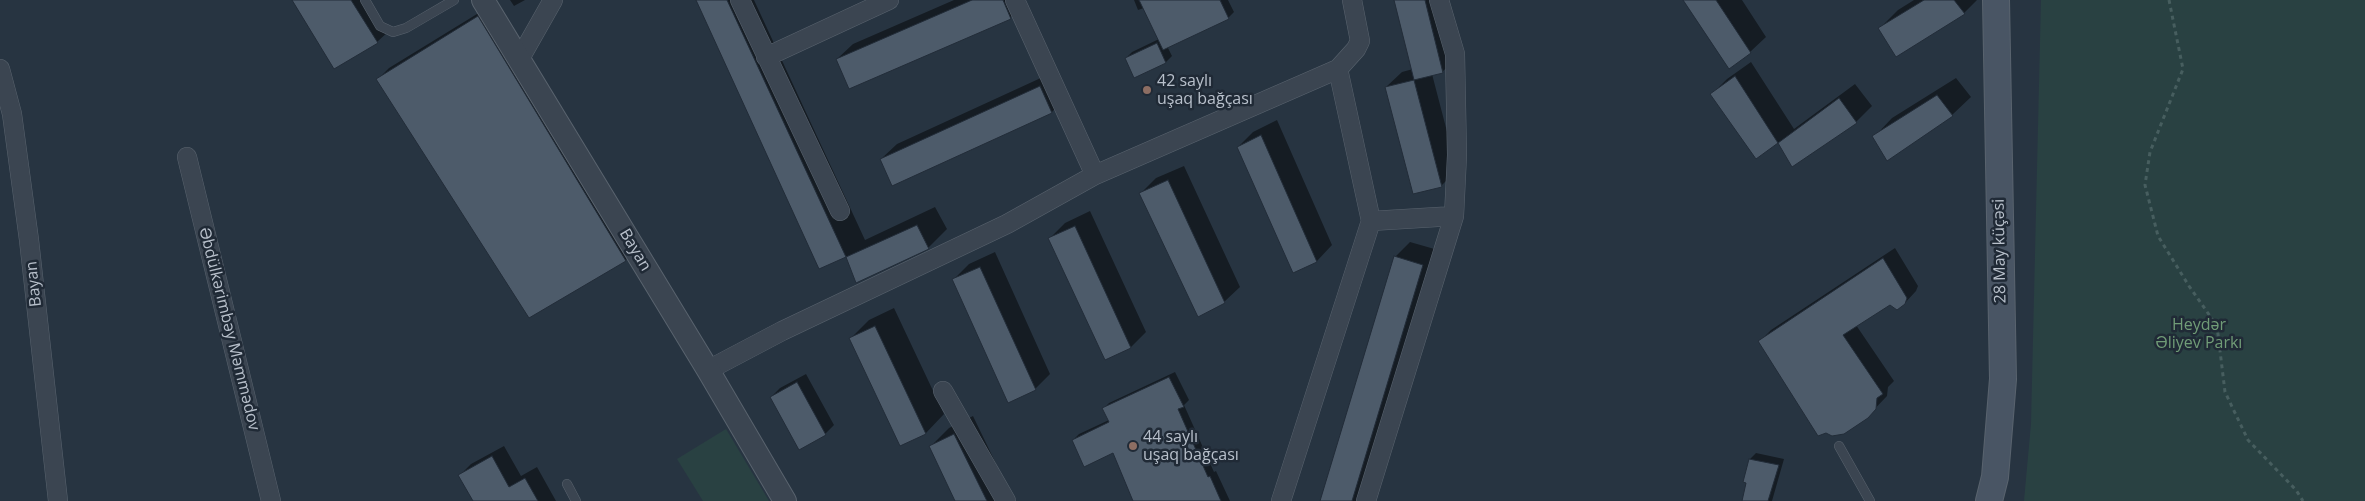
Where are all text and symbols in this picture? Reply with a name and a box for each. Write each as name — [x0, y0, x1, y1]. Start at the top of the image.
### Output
place label: 42 saylı uşaq bağçası — [1157, 71, 1253, 109]
marker: 42 saylı uşaq bağçası — [1141, 84, 1153, 96]
street label: 28 May küçəsi — [1989, 199, 2011, 303]
street label: Əbdülkərimbəy Məmmədov — [194, 225, 264, 433]
street label: Bayan — [615, 225, 655, 275]
street label: Bayan — [22, 260, 46, 308]
park label: Heydər Əliyev Parkı — [2156, 315, 2242, 353]
place label: 44 saylı uşaq bağçası — [1143, 427, 1239, 465]
marker: 44 saylı uşaq bağçası — [1127, 440, 1139, 452]

